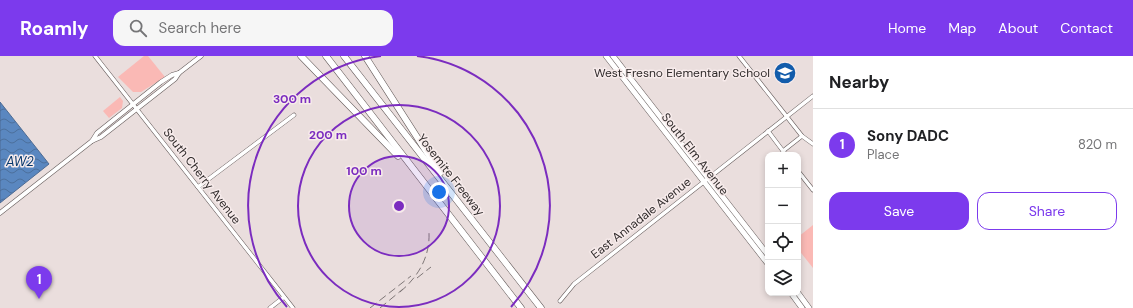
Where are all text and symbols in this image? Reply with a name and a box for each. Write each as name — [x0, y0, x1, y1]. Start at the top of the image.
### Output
search box — [113, 10, 393, 46]
text: Roamly — [20, 16, 89, 41]
icon: search — [127, 17, 149, 39]
text: Search here — [159, 18, 241, 38]
text: Home — [888, 19, 926, 37]
text: Map — [948, 19, 976, 37]
text: About — [998, 19, 1038, 37]
text: Contact — [1060, 19, 1113, 37]
school or university icon: West Fresno Elementary School — [772, 60, 798, 86]
place label: West Fresno Elementary School — [594, 65, 770, 81]
text: Nearby — [829, 71, 889, 93]
text: 300 m — [273, 91, 311, 107]
street label: South Elm Avenue — [658, 110, 732, 198]
street label: South Cherry Avenue — [159, 125, 245, 227]
text: Sony DADC — [867, 126, 949, 146]
text: 200 m — [309, 127, 347, 143]
street label: Yosemite Freeway — [414, 131, 488, 220]
text: 1 — [840, 136, 844, 153]
text: 820 m — [1078, 136, 1117, 153]
text: Place — [867, 146, 899, 163]
map controls — [765, 152, 801, 296]
button: + — [765, 152, 801, 188]
water label: AW2 — [5, 153, 34, 170]
text: 100 m — [346, 163, 382, 179]
street label: East Annadale Avenue — [588, 174, 694, 262]
your location — [429, 182, 449, 202]
button: − — [765, 188, 801, 224]
button: Save — [829, 192, 969, 230]
button: Share — [977, 192, 1117, 230]
centre of rings — [392, 199, 406, 213]
button: locate — [765, 224, 801, 260]
button: layers — [765, 260, 801, 296]
pin: 1 — [26, 266, 52, 299]

